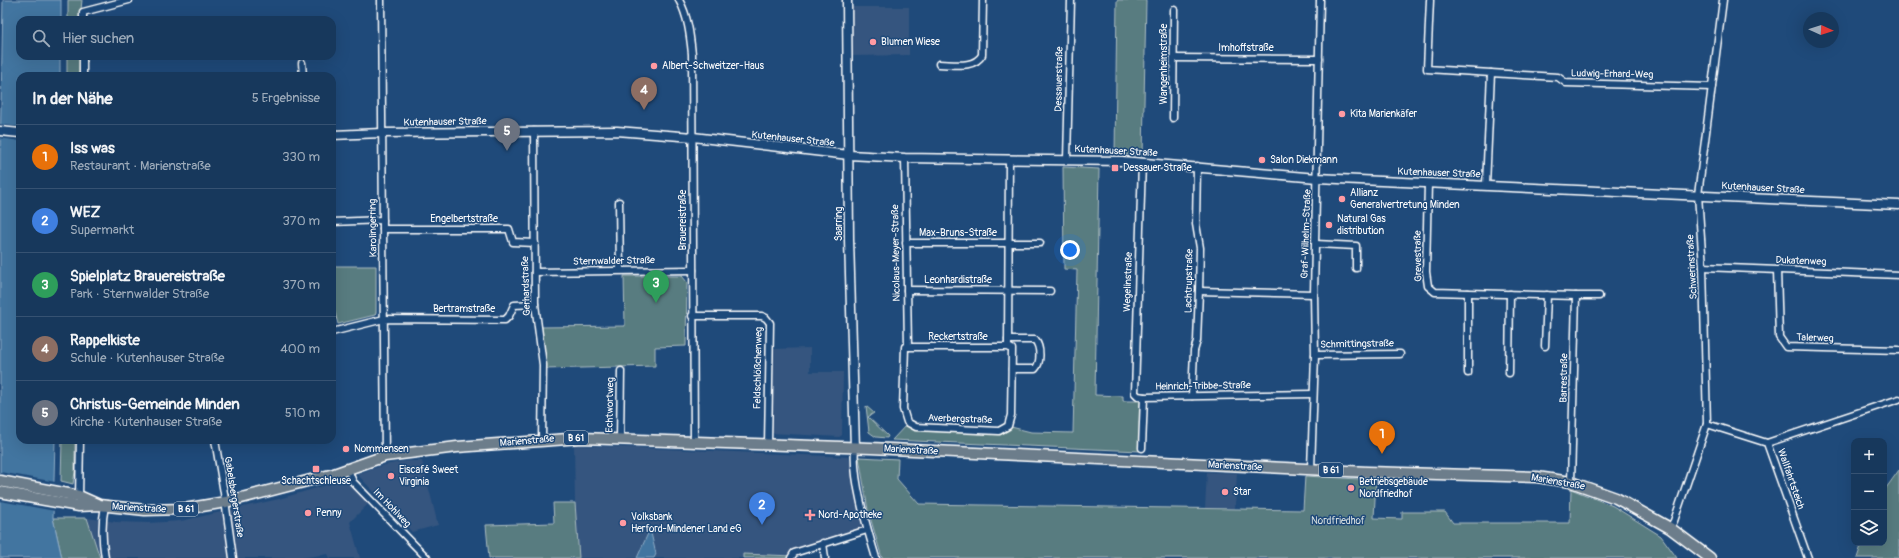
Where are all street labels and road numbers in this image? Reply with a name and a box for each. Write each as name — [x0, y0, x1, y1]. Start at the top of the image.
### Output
street label: Wangenheimstraße — [1158, 23, 1170, 104]
street label: Imhoffstraße — [1218, 42, 1274, 54]
street label: Dessauerstraße — [1052, 46, 1066, 112]
street label: Ludwig-Erhard-Weg — [1571, 67, 1653, 81]
street label: Kutenhauser Straße — [403, 115, 487, 129]
street label: Kutenhauser Straße — [751, 129, 835, 149]
street label: Kutenhauser Straße — [1074, 143, 1158, 159]
street label: Kutenhauser Straße — [1397, 166, 1481, 180]
street label: Kutenhauser Straße — [1721, 180, 1805, 196]
street label: Graf-Wilhelm-Straße — [1298, 189, 1314, 279]
street label: Brauereistraße — [677, 190, 689, 250]
street label: Karolingerring — [366, 199, 380, 257]
street label: Nicolaus-Meyer-Straße — [889, 204, 903, 302]
street label: Saarring — [833, 207, 845, 241]
street label: Engelbertstraße — [430, 213, 498, 225]
street label: Max-Bruns-Straße — [919, 227, 997, 239]
street label: Grevestraße — [1412, 230, 1424, 282]
street label: Schwerinstraße — [1684, 234, 1700, 300]
street label: Lachtrupstraße — [1182, 249, 1196, 313]
street label: Wegelinstraße — [1121, 252, 1135, 312]
street label: Sternwalder Straße — [573, 254, 655, 268]
street label: Dukatenweg — [1775, 254, 1827, 268]
street label: Gerhardstraße — [519, 256, 533, 316]
street label: Leonhardistraße — [924, 274, 992, 286]
street label: Bertramstraße — [433, 303, 495, 315]
street label: Feldschlößchenweg — [751, 327, 765, 409]
street label: Reckertstraße — [928, 331, 988, 343]
street label: Talerweg — [1796, 331, 1834, 345]
street label: Schmittingstraße — [1320, 337, 1394, 351]
street label: Barrestraße — [1558, 353, 1570, 403]
street label: Echtwortweg — [604, 377, 616, 433]
street label: Heinrich-Tribbe-Straße — [1155, 379, 1251, 393]
street label: Averbergstraße — [928, 412, 992, 426]
road number: B 61 — [564, 431, 588, 445]
street label: Marienstraße — [499, 433, 555, 449]
street label: Marienstraße — [883, 443, 939, 457]
street label: Wallfahrtsteich — [1775, 447, 1807, 511]
street label: Gabelsbergerstraße — [222, 456, 246, 539]
street label: Marienstraße — [1207, 459, 1263, 473]
road number: B 61 — [1319, 463, 1343, 477]
street label: Marienstraße — [1530, 471, 1586, 493]
street label: Im Hohlweg — [371, 486, 413, 530]
street label: Marienstraße — [111, 501, 167, 515]
road number: B 61 — [174, 502, 198, 516]

